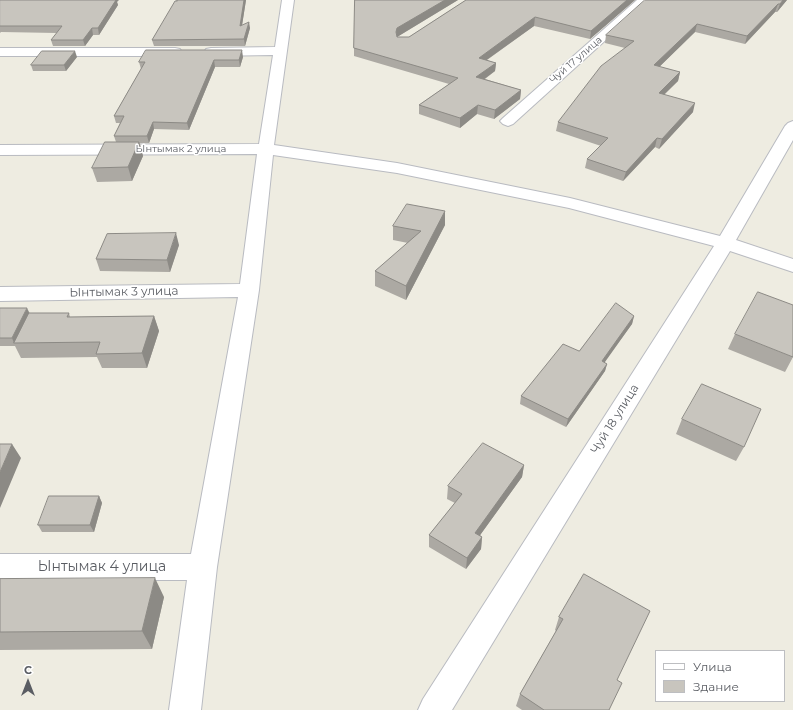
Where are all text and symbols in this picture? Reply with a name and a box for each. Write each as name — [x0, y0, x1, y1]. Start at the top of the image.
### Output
street label: Чуй 17 улица — [547, 34, 605, 86]
street label: Ынтымак 2 улица — [136, 143, 226, 155]
street label: Ынтымак 3 улица — [69, 284, 179, 300]
street label: Чуй 18 улица — [588, 382, 642, 456]
street label: Ынтымак 4 улица — [38, 559, 166, 575]
legend — [655, 650, 785, 702]
text: Улица — [693, 659, 732, 674]
north arrow — [8, 662, 48, 702]
text: С — [24, 663, 32, 677]
text: Здание — [693, 679, 739, 694]

